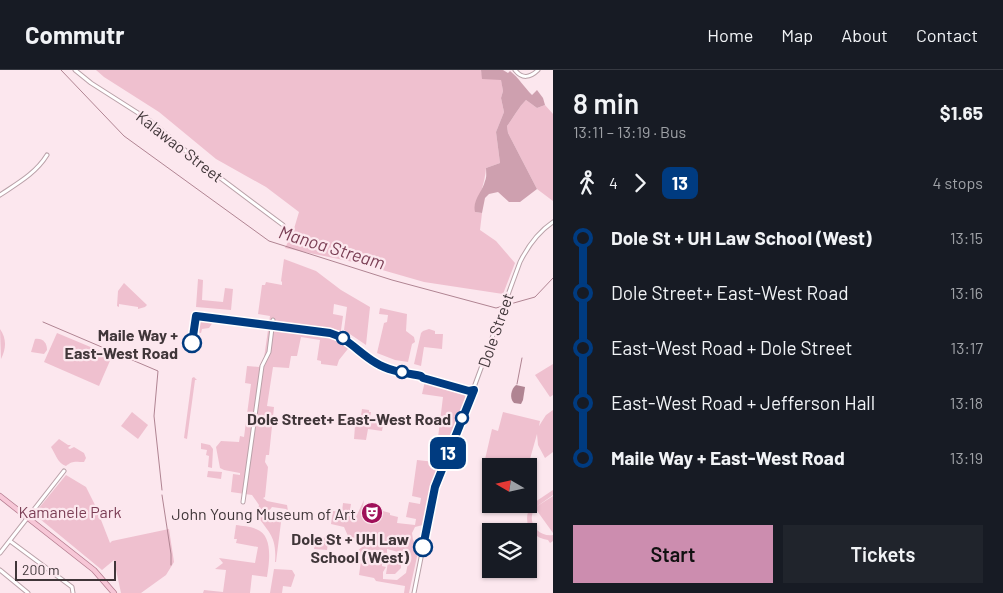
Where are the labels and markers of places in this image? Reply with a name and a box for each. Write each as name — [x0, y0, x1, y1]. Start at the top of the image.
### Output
place label: Maile Way + East-West Road — [65, 325, 178, 362]
unlabelled marker — [336, 331, 350, 345]
marker: Maile Way + East-West Road — [182, 333, 202, 353]
unlabelled marker — [395, 365, 409, 379]
place label: Dole Street+ East-West Road — [247, 409, 451, 428]
marker: Dole Street+ East-West Road — [455, 411, 469, 425]
theatre icon: John Young Museum of Art — [360, 501, 384, 525]
place label: John Young Museum of Art — [171, 504, 356, 523]
place label: Dole St + UH Law School (West) — [291, 529, 409, 566]
marker: Dole St + UH Law School (West) — [413, 537, 433, 557]

